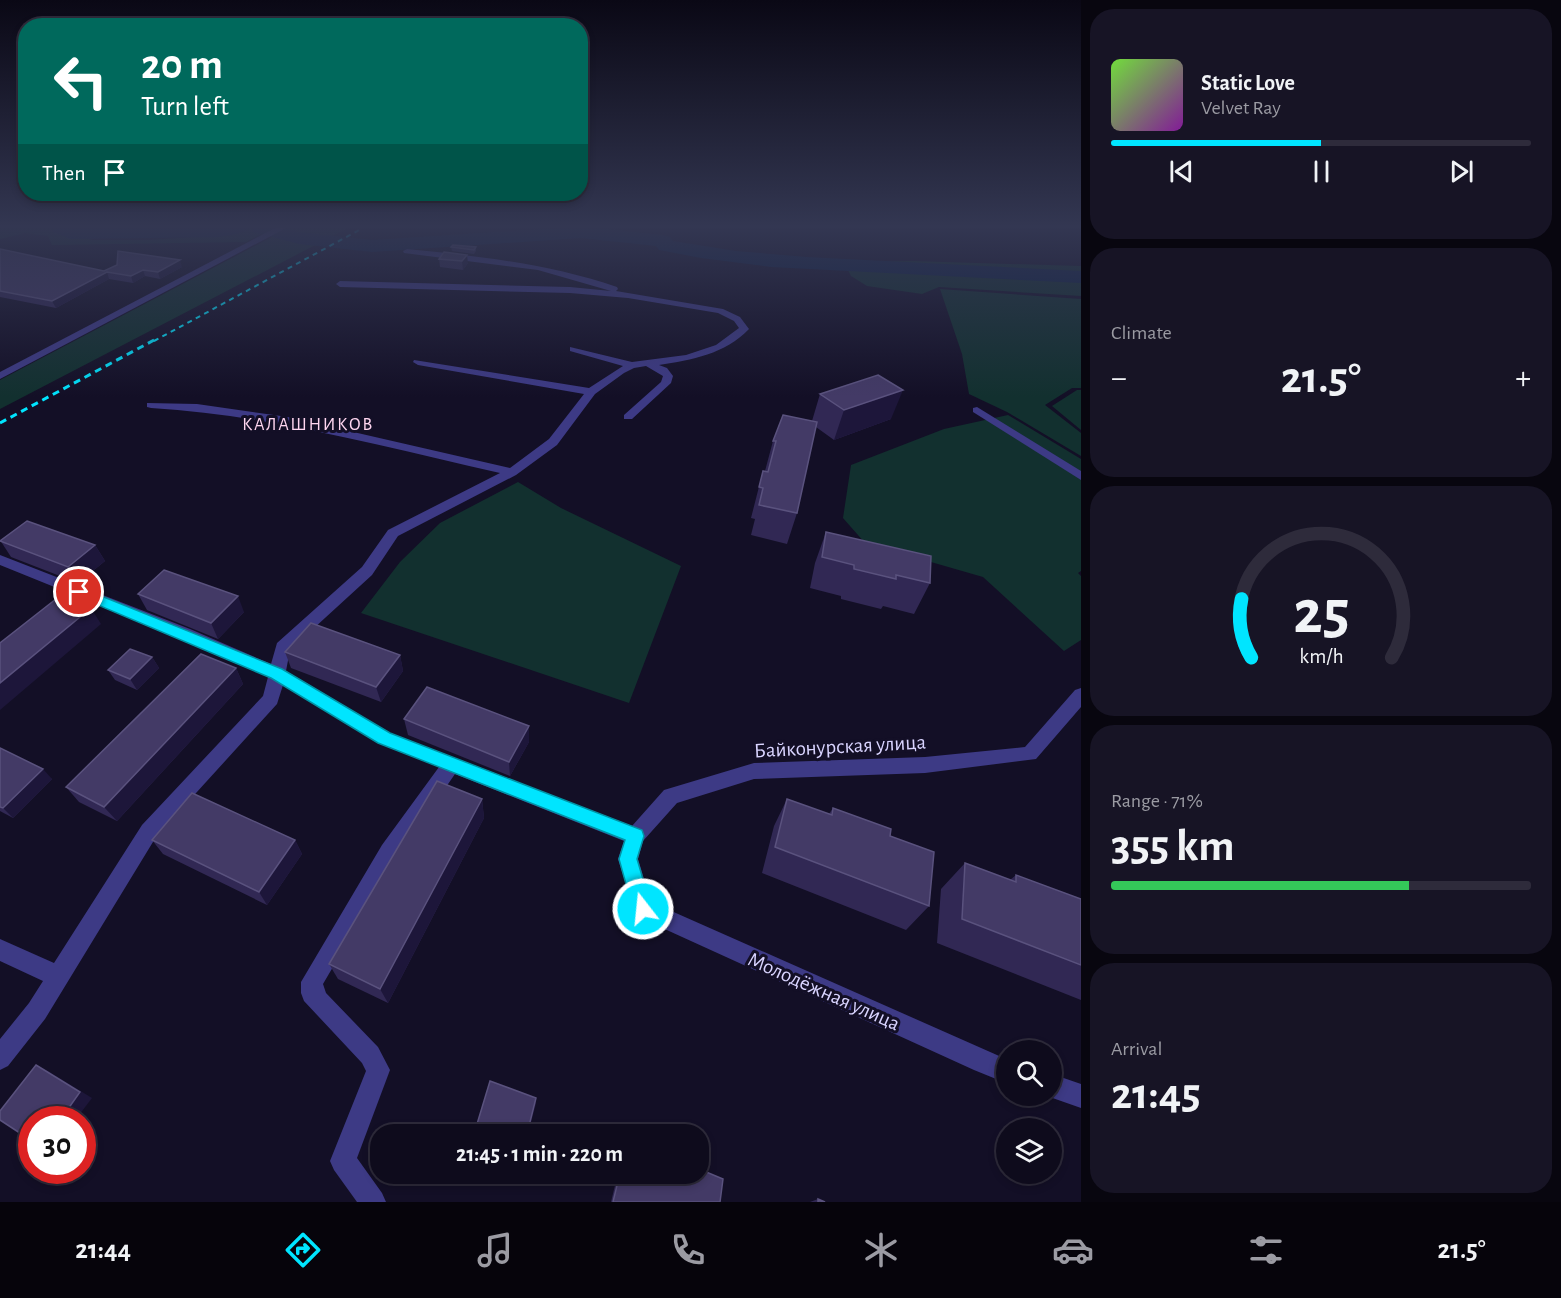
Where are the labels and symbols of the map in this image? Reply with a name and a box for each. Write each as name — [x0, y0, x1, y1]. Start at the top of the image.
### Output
district label: КАЛАШНИКОВ — [242, 416, 374, 434]
pin — [53, 566, 104, 617]
street label: Байконурская улица — [753, 731, 927, 761]
position arrow — [611, 877, 675, 941]
street label: Молодёжная улица — [745, 948, 903, 1035]
speed limit sign: 30 — [18, 1106, 96, 1184]

